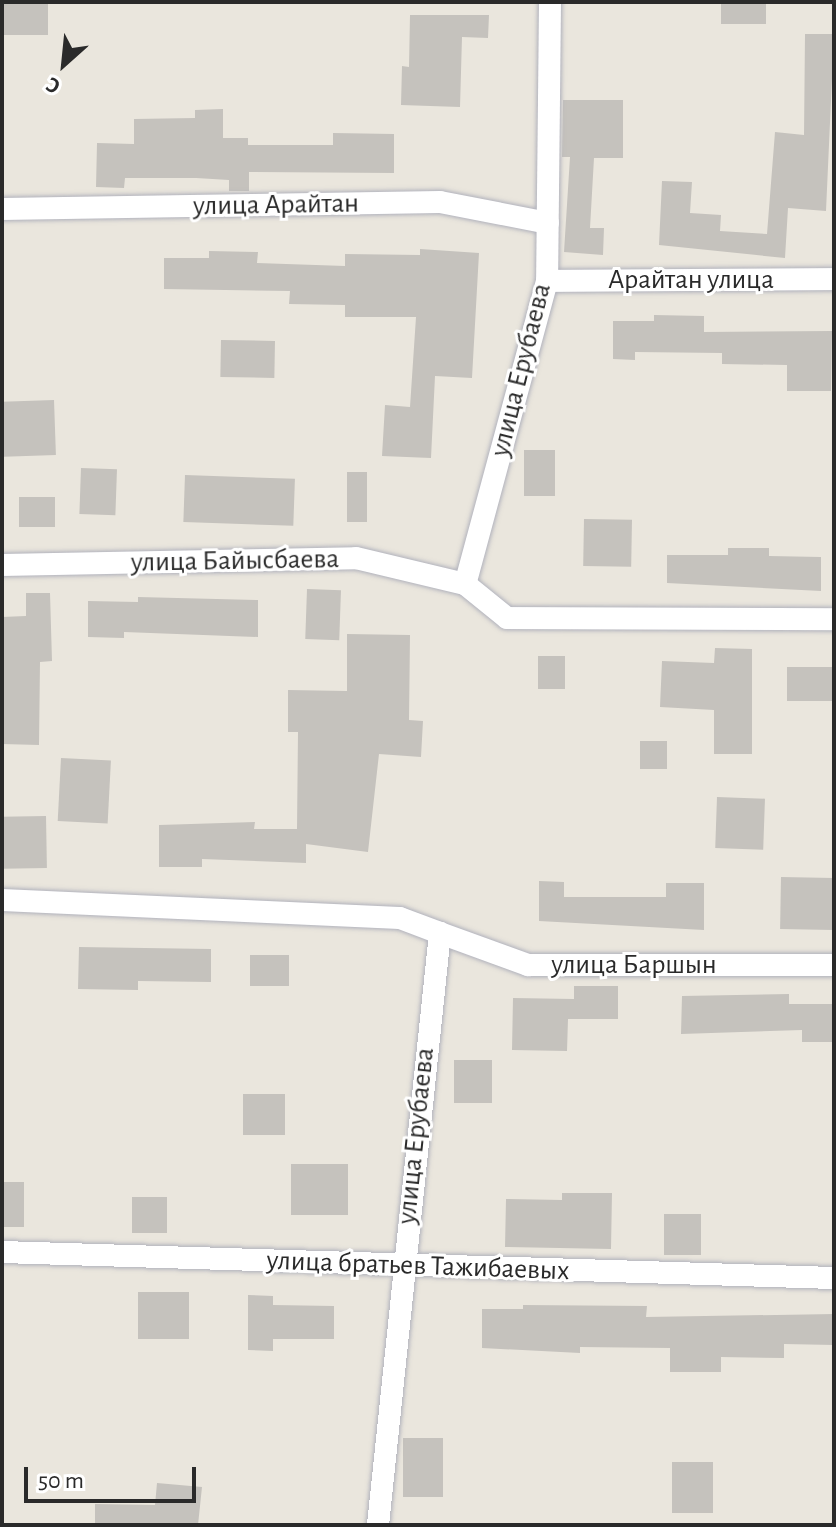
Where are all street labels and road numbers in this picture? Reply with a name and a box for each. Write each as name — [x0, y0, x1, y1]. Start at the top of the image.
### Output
street label: улица Арайтан — [193, 187, 359, 223]
street label: Арайтан улица — [608, 263, 774, 297]
street label: улица Ерубаева — [483, 280, 559, 460]
street label: улица Байысбаева — [131, 542, 339, 580]
street label: улица Баршын — [551, 948, 717, 982]
street label: улица Ерубаева — [390, 1046, 442, 1226]
street label: улица братьев Тажибаевых — [266, 1244, 570, 1288]

